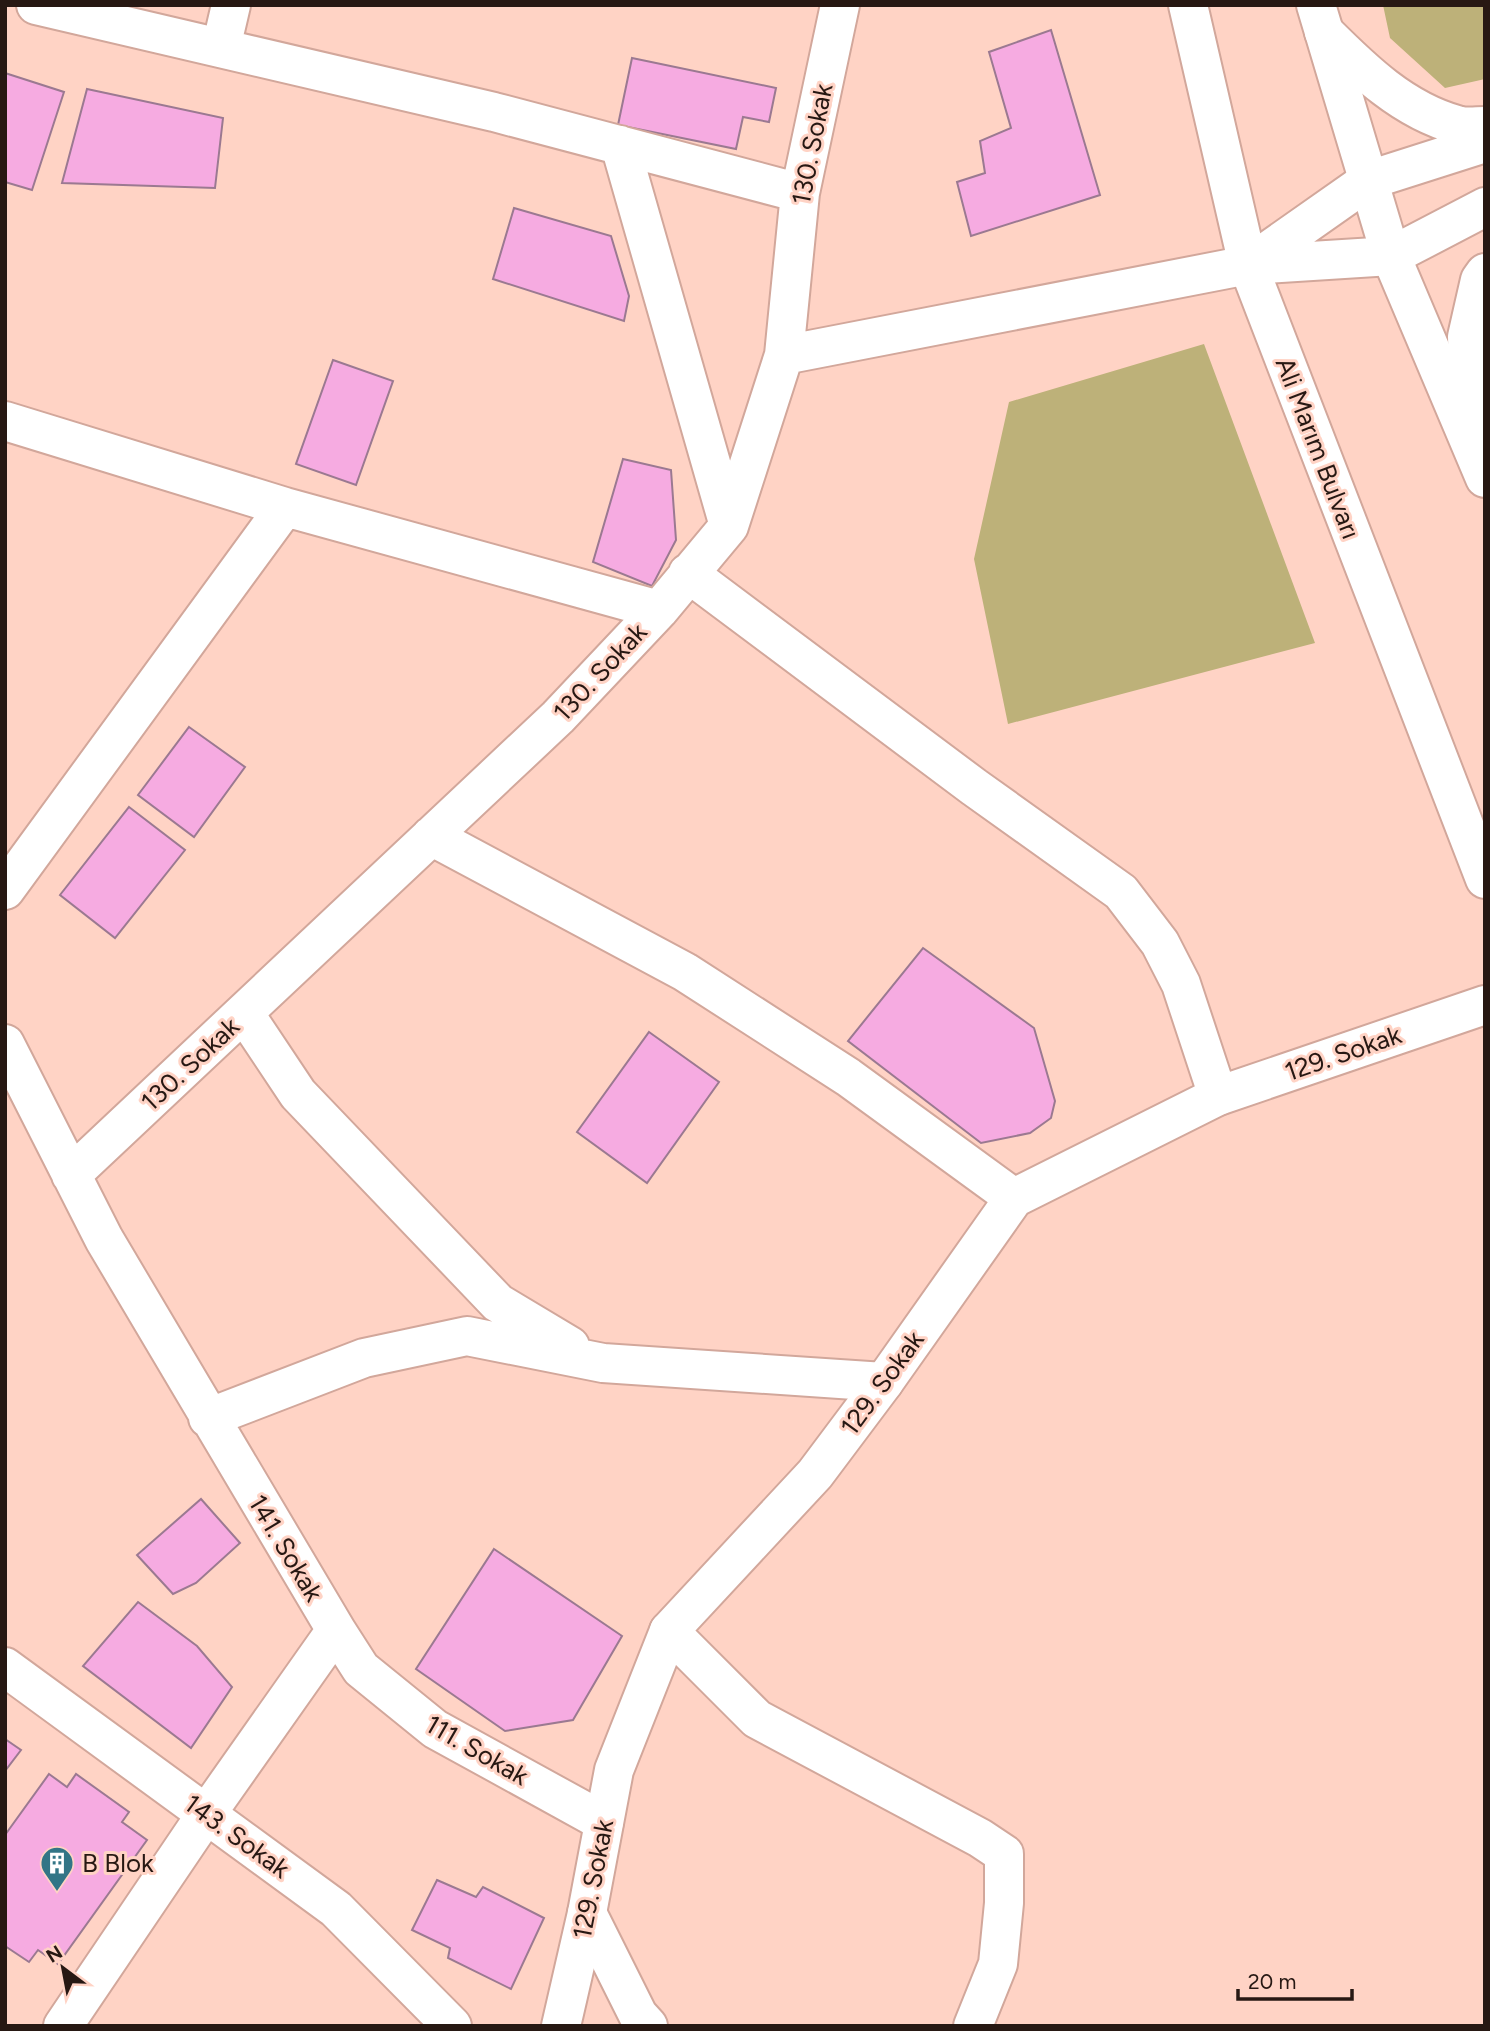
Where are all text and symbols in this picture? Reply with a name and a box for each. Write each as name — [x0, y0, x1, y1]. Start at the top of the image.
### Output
street label: 130. Sokak — [785, 80, 839, 207]
street label: Ali Marım Bulvarı — [1269, 353, 1367, 543]
street label: 130. Sokak — [546, 616, 654, 728]
street label: 130. Sokak — [134, 1010, 246, 1118]
street label: 129. Sokak — [1281, 1018, 1406, 1088]
street label: 129. Sokak — [833, 1324, 931, 1441]
street label: 141. Sokak — [242, 1489, 330, 1607]
street label: 111. Sokak — [420, 1708, 534, 1792]
street label: 143. Sokak — [178, 1787, 296, 1885]
street label: 129. Sokak — [566, 1816, 620, 1941]
building icon: B Blok — [38, 1844, 76, 1893]
place label: B Blok — [82, 1847, 154, 1879]
north arrow — [28, 1933, 98, 2003]
text: N — [42, 1940, 67, 1968]
scale bar — [1238, 1958, 1352, 2002]
text: 20 m — [1248, 1969, 1296, 1994]

